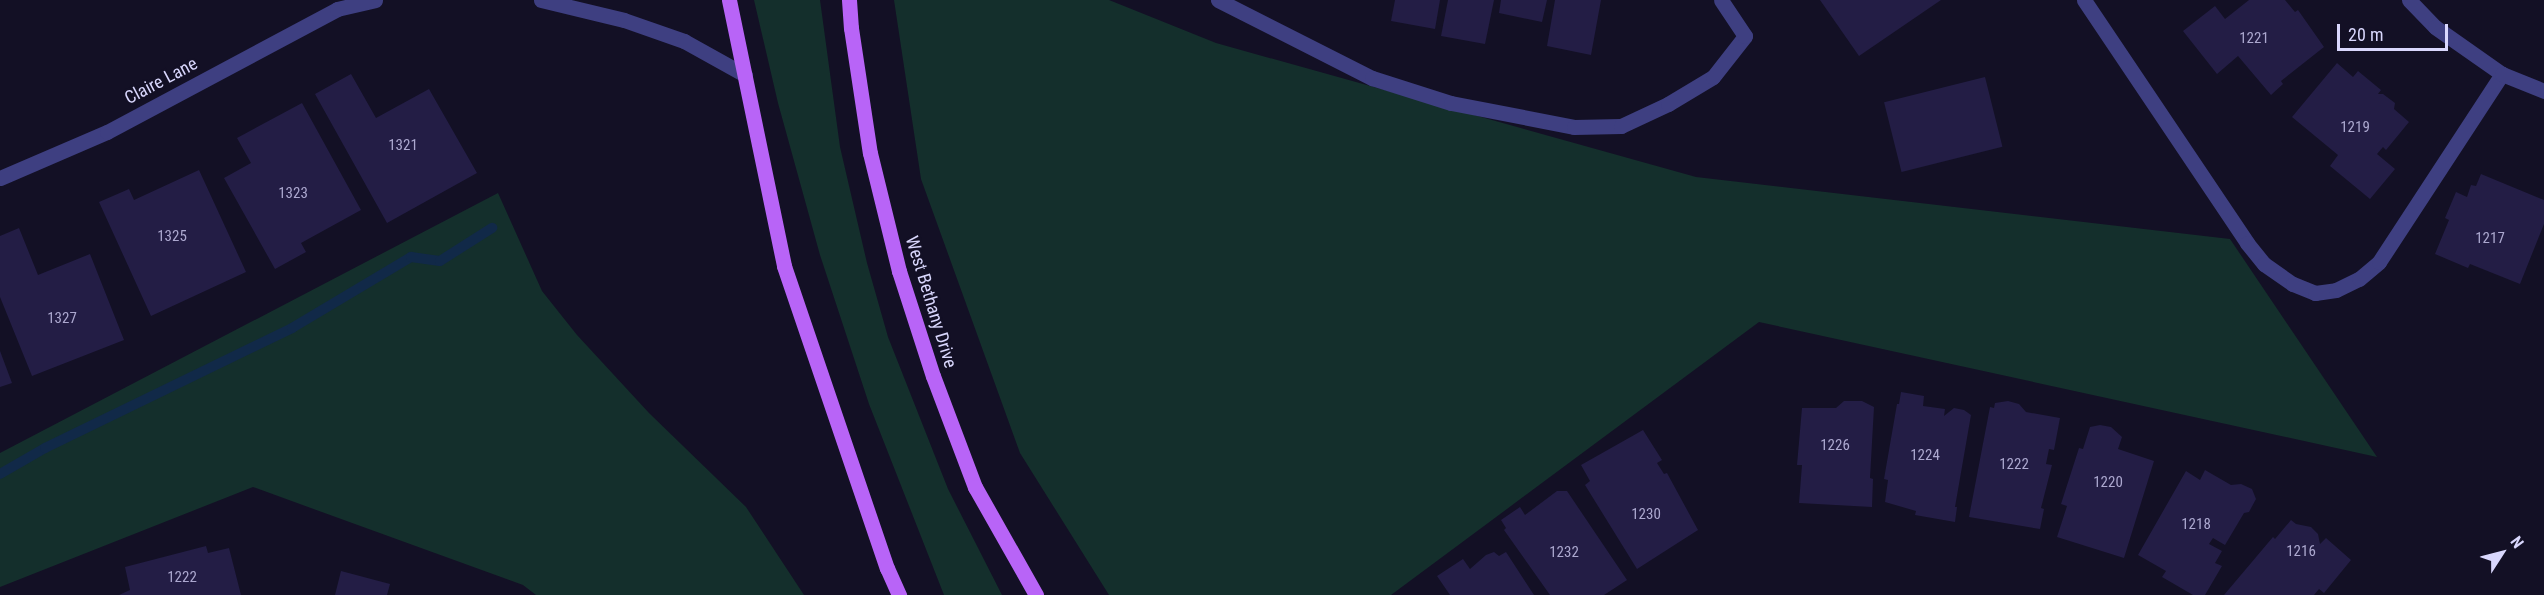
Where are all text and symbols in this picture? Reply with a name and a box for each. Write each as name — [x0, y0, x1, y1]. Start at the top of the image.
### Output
scale bar — [2340, 12, 2451, 50]
text: 20 m — [2348, 24, 2383, 45]
house number: 1221 — [2239, 30, 2269, 48]
street label: Claire Lane — [121, 53, 201, 109]
house number: 1219 — [2340, 119, 2370, 137]
house number: 1321 — [388, 137, 418, 155]
house number: 1323 — [278, 185, 308, 203]
house number: 1325 — [157, 228, 187, 246]
house number: 1217 — [2475, 230, 2505, 248]
street label: West Bethany Drive — [901, 233, 961, 371]
house number: 1327 — [47, 310, 77, 328]
house number: 1226 — [1820, 437, 1850, 455]
house number: 1224 — [1910, 447, 1940, 465]
house number: 1222 — [1999, 456, 2029, 474]
house number: 1220 — [2093, 474, 2123, 492]
house number: 1230 — [1631, 506, 1661, 524]
house number: 1218 — [2181, 516, 2211, 534]
north arrow — [2472, 523, 2532, 583]
text: N — [2506, 533, 2528, 552]
house number: 1216 — [2286, 543, 2316, 561]
house number: 1232 — [1549, 544, 1579, 562]
house number: 1222 — [167, 569, 197, 587]

